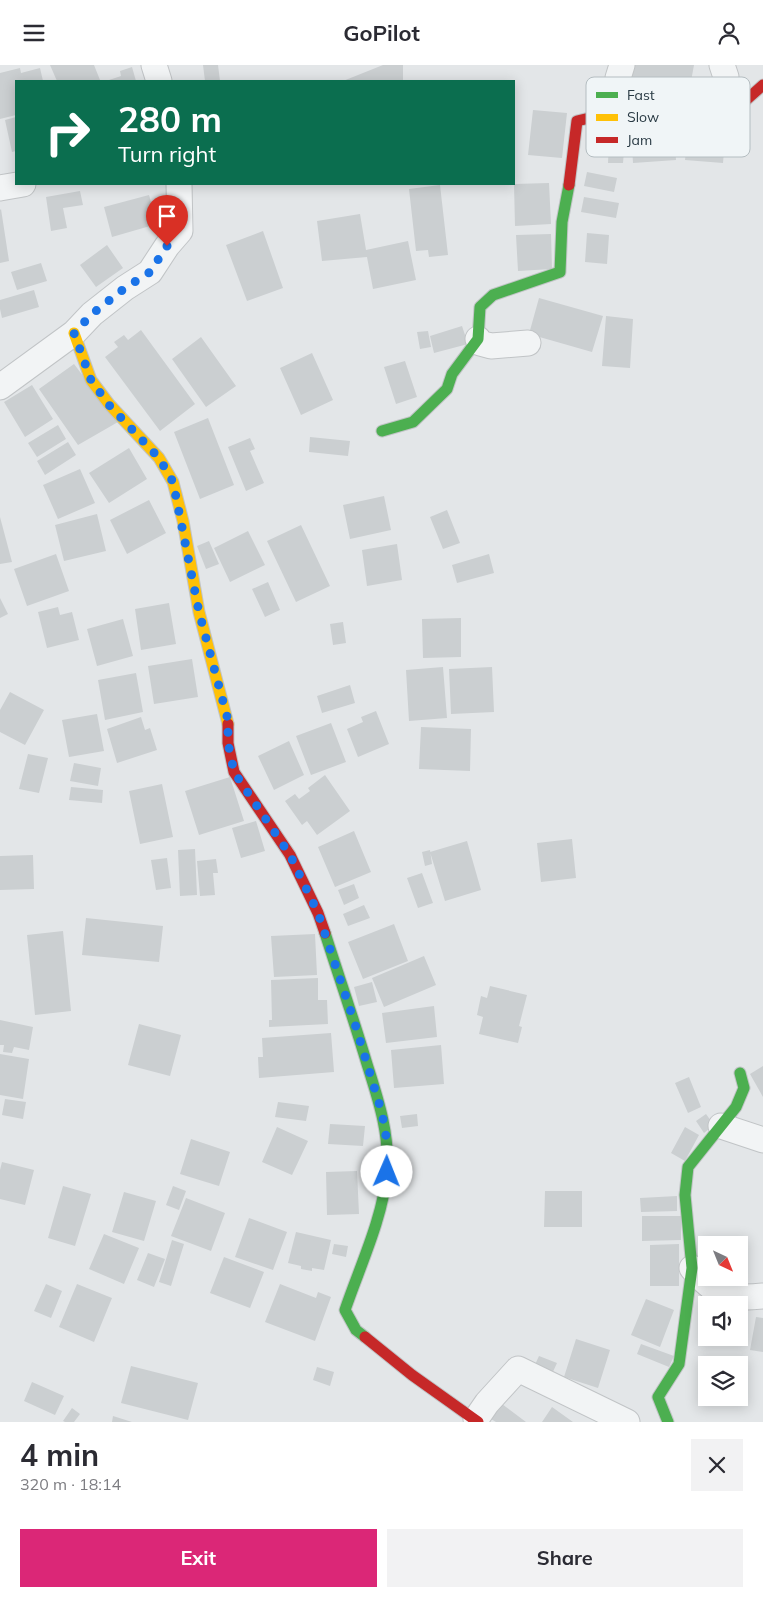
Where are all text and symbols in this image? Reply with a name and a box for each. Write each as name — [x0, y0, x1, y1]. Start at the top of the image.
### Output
icon: menu — [20, 19, 48, 47]
text: GoPilot — [343, 19, 420, 47]
icon: person — [715, 19, 743, 47]
legend — [586, 77, 750, 157]
text: Fast — [627, 86, 655, 104]
text: 280 m — [118, 97, 222, 141]
icon: right — [35, 100, 100, 165]
text: Slow — [627, 108, 659, 126]
text: Jam — [627, 131, 652, 149]
text: Turn right — [118, 140, 216, 168]
pin — [146, 195, 188, 246]
icon: arrive — [153, 202, 181, 230]
position arrow — [360, 1145, 412, 1197]
north arrow — [698, 1236, 748, 1286]
map controls — [698, 1236, 748, 1406]
button: sound — [698, 1296, 748, 1346]
button: layers — [698, 1356, 748, 1406]
text: 4 min — [20, 1436, 99, 1474]
button: close — [691, 1439, 743, 1491]
text: 320 m · 18:14 — [20, 1474, 121, 1494]
button: Exit — [20, 1529, 377, 1587]
button: Share — [387, 1529, 743, 1587]

